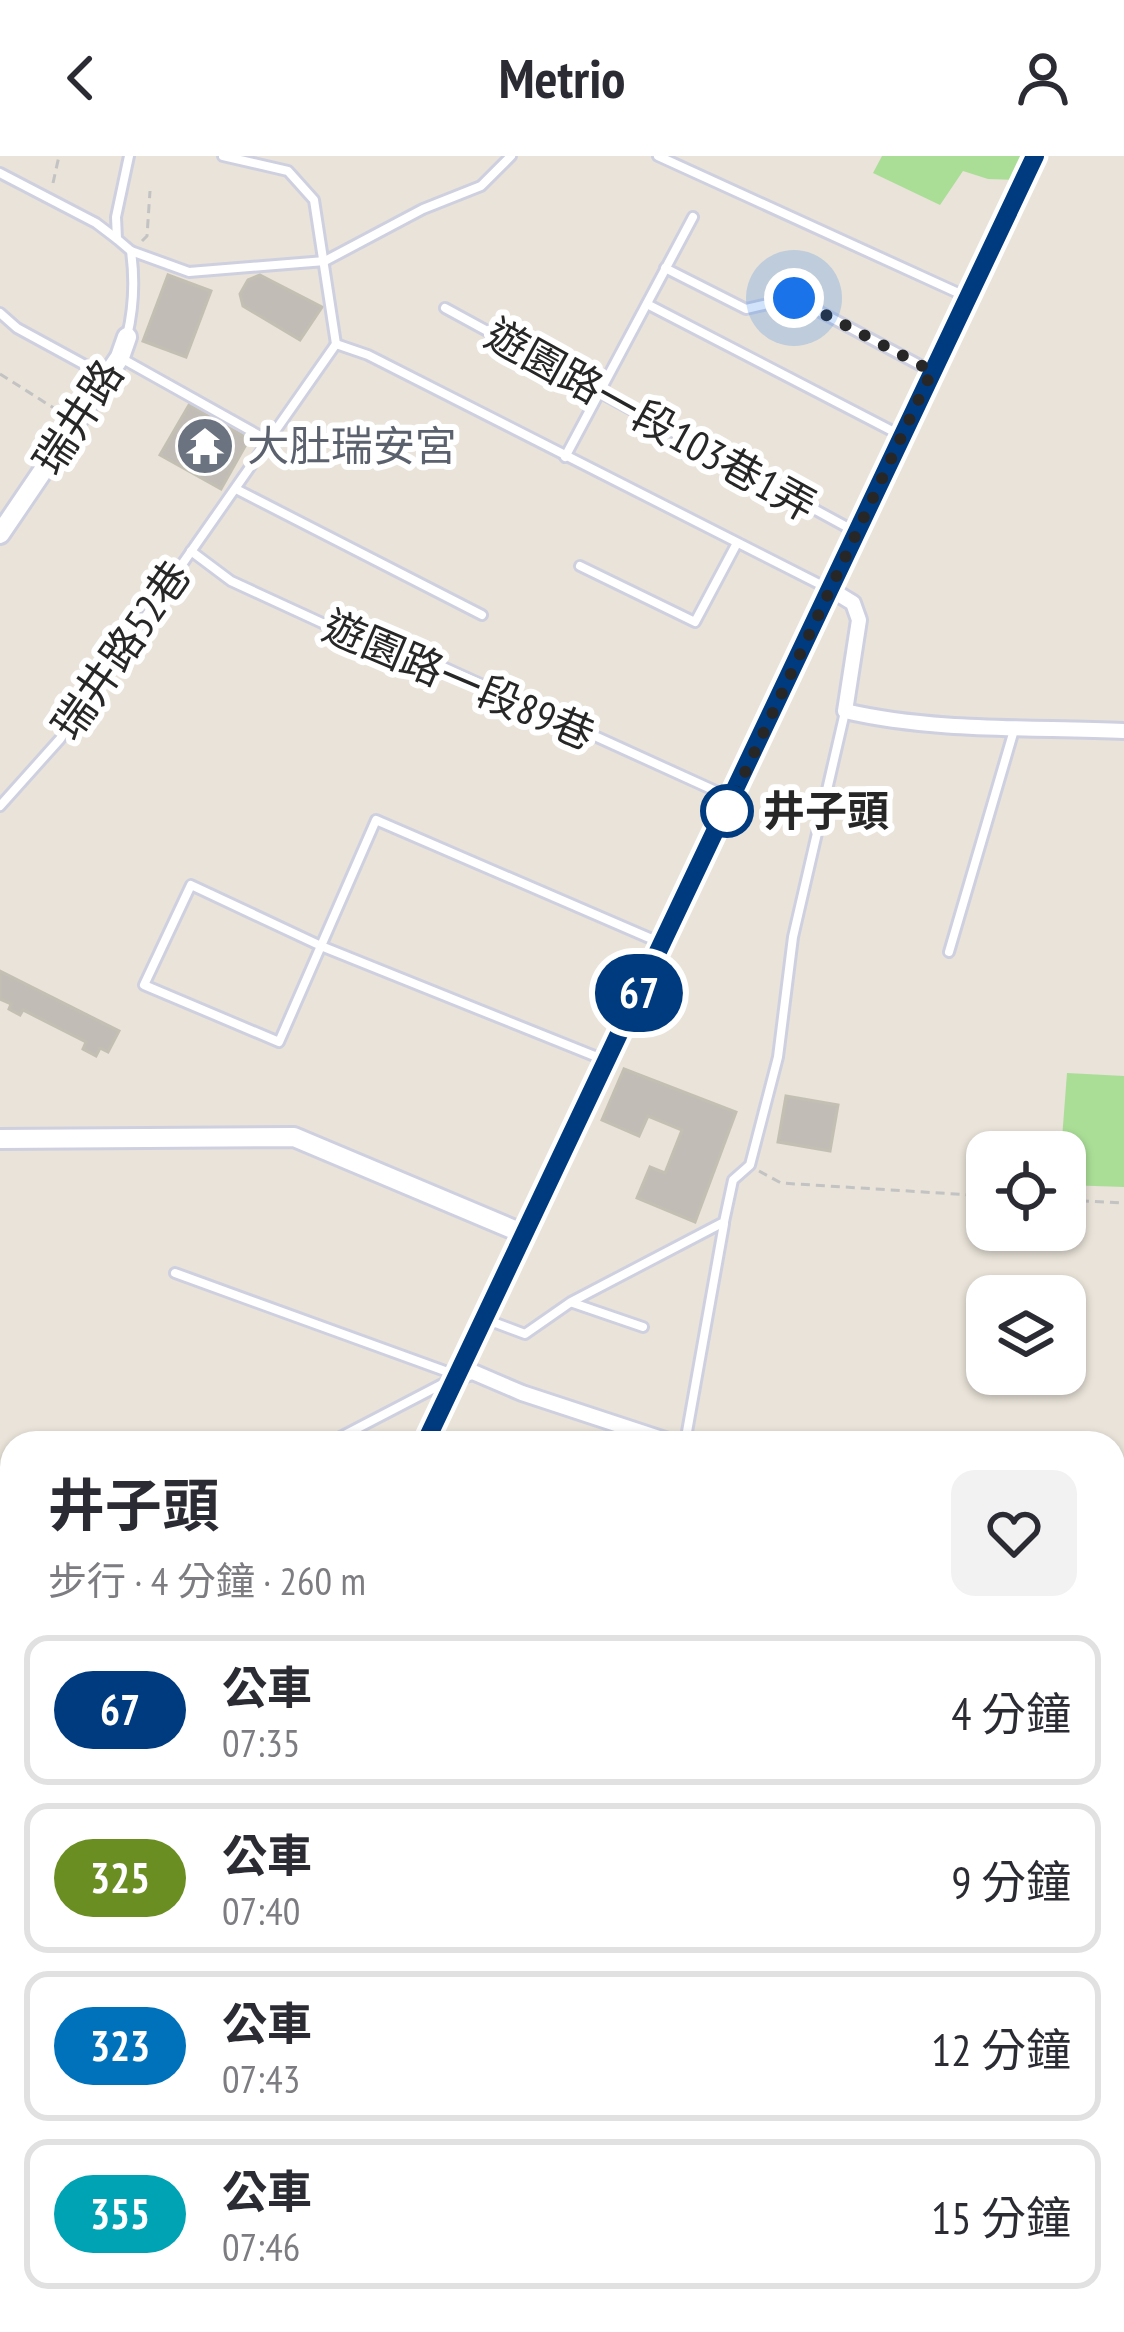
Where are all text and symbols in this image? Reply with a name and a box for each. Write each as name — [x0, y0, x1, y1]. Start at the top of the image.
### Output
text: Metrio — [499, 43, 625, 113]
icon: back — [48, 45, 114, 111]
icon: person — [1010, 45, 1076, 111]
your location — [764, 268, 824, 328]
street label: 遊園路一段103巷1弄 — [476, 306, 826, 533]
street label: 瑞井路 — [20, 349, 135, 485]
temple icon: 大肚瑞安宮 — [174, 415, 236, 477]
place label: 大肚瑞安宮 — [247, 418, 457, 473]
street label: 瑞井路52巷 — [39, 550, 202, 750]
street label: 遊園路一段89巷 — [315, 598, 603, 761]
place label: 井子頭 — [763, 783, 889, 838]
marker: 井子頭 — [702, 786, 752, 836]
line badge: 67 — [585, 954, 693, 1032]
text: 67 — [619, 965, 659, 1020]
map controls — [966, 1131, 1086, 1395]
button: locate — [966, 1131, 1086, 1251]
button: layers — [966, 1275, 1086, 1395]
text: 井子頭 — [48, 1468, 219, 1542]
button: heart — [951, 1470, 1077, 1596]
text: 步行 · 4 分鐘 · 260 m — [48, 1555, 366, 1606]
text: 公車 — [222, 1658, 312, 1716]
text: 67 — [100, 1682, 140, 1737]
text: 4 分鐘 — [951, 1684, 1071, 1742]
text: 07:35 — [222, 1717, 300, 1768]
text: 公車 — [222, 1826, 312, 1884]
text: 325 — [90, 1850, 150, 1905]
text: 9 分鐘 — [951, 1852, 1071, 1910]
text: 07:40 — [222, 1885, 300, 1936]
text: 公車 — [222, 1994, 312, 2052]
text: 323 — [90, 2018, 150, 2073]
text: 12 分鐘 — [931, 2020, 1071, 2078]
text: 07:43 — [222, 2053, 300, 2104]
text: 公車 — [222, 2162, 312, 2220]
text: 355 — [90, 2186, 150, 2241]
text: 15 分鐘 — [931, 2188, 1071, 2246]
text: 07:46 — [222, 2221, 300, 2272]

